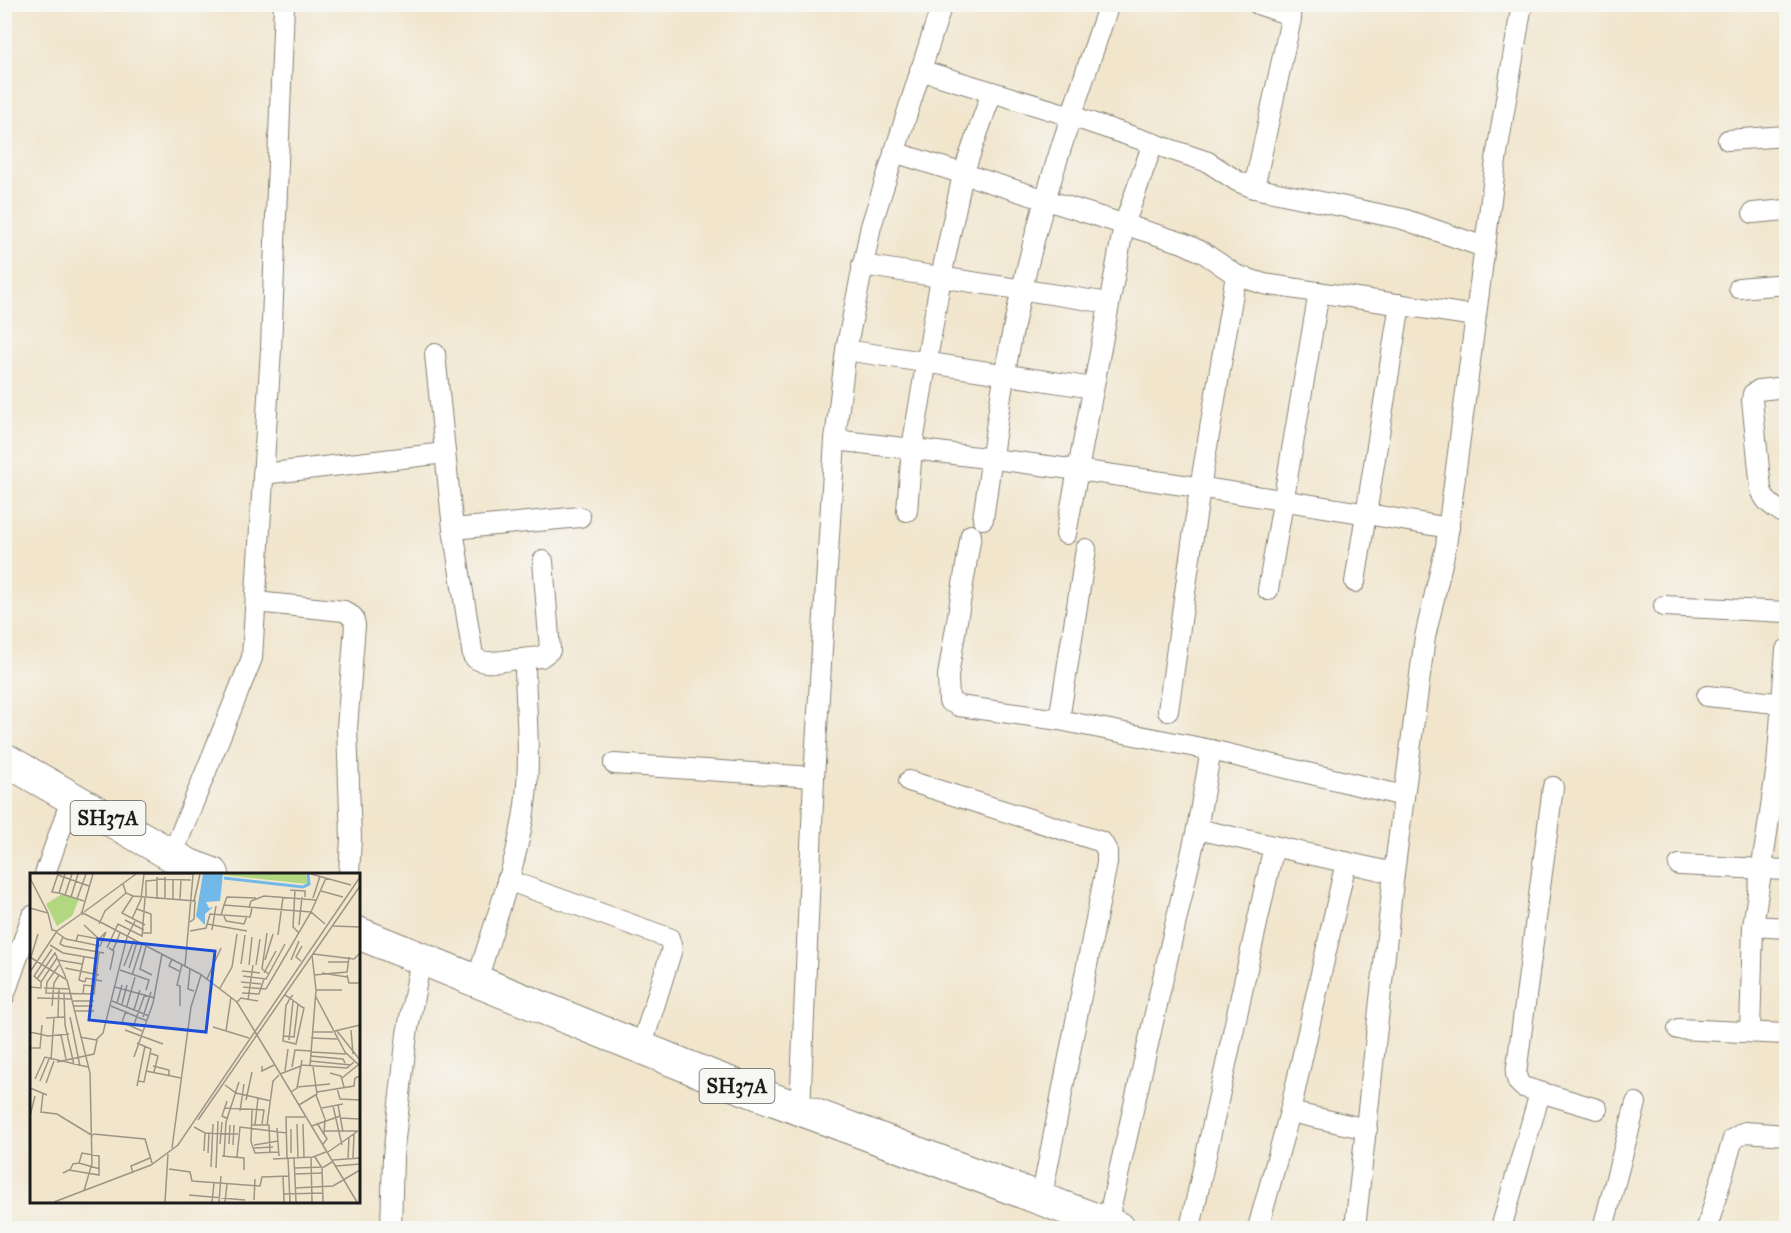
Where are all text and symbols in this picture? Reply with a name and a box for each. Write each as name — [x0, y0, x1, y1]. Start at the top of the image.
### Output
road number: SH37A — [70, 801, 146, 835]
inset map — [30, 873, 360, 1203]
road number: SH37A — [700, 1069, 774, 1103]

